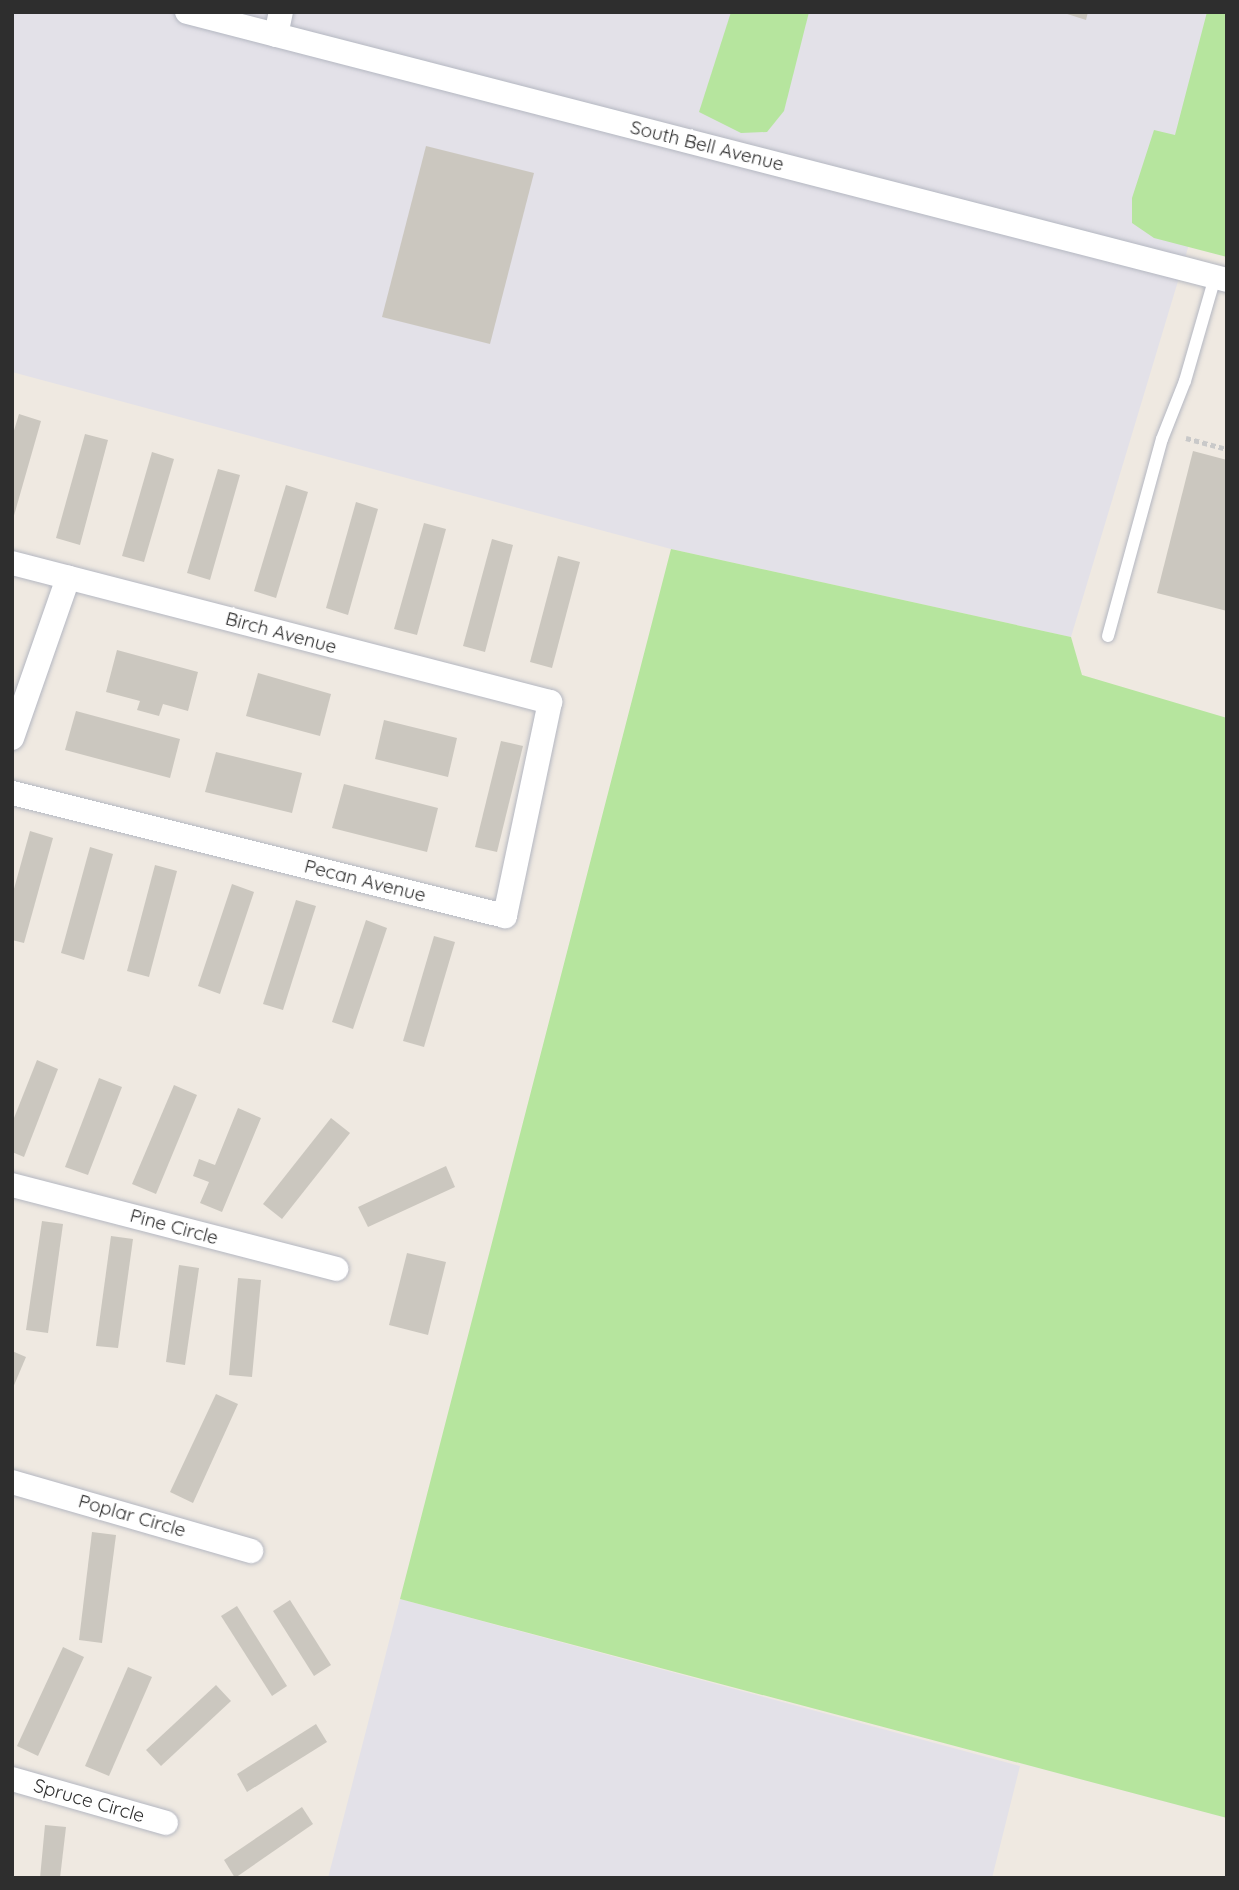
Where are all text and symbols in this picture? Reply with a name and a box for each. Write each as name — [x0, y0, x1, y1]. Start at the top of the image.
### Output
street label: South Bell Avenue — [628, 116, 786, 176]
street label: Birch Avenue — [223, 607, 339, 659]
street label: Pecan Avenue — [302, 855, 428, 907]
street label: Pine Circle — [127, 1204, 221, 1250]
street label: Poplar Circle — [76, 1490, 188, 1542]
street label: Spruce Circle — [31, 1774, 147, 1828]

